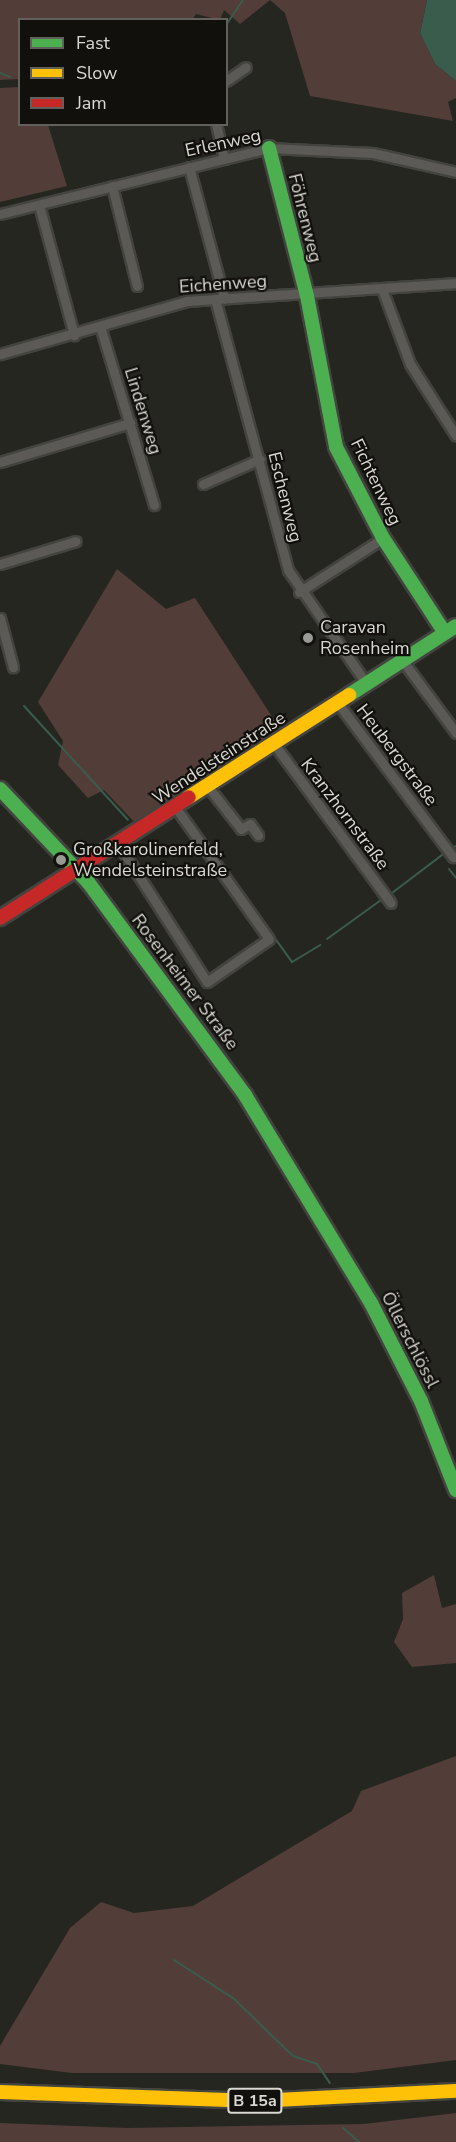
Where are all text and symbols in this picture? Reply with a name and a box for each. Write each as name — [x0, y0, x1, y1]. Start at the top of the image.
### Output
legend — [18, 18, 228, 126]
text: Fast — [76, 31, 110, 55]
text: Slow — [76, 61, 117, 85]
text: Jam — [76, 91, 107, 115]
street label: Erlenweg — [183, 124, 263, 162]
street label: Föhrenweg — [284, 171, 326, 265]
street label: Eichenweg — [178, 270, 268, 298]
street label: Lindenweg — [120, 365, 166, 457]
street label: Fichtenweg — [346, 435, 406, 529]
street label: Eschenweg — [263, 450, 307, 544]
place label: Caravan Rosenheim — [320, 617, 410, 660]
marker: Caravan Rosenheim — [301, 631, 315, 645]
street label: Heubergstraße — [352, 700, 442, 810]
street label: Wendelsteinstraße — [149, 707, 289, 809]
street label: Kranzhornstraße — [296, 754, 394, 874]
place label: Großkarolinenfeld, Wendelsteinstraße — [73, 839, 227, 882]
marker: Großkarolinenfeld, Wendelsteinstraße — [54, 853, 68, 867]
street label: Rosenheimer Straße — [127, 910, 243, 1054]
street label: Öllerschlössl — [376, 1288, 444, 1392]
road number: B 15a — [226, 2088, 284, 2114]

